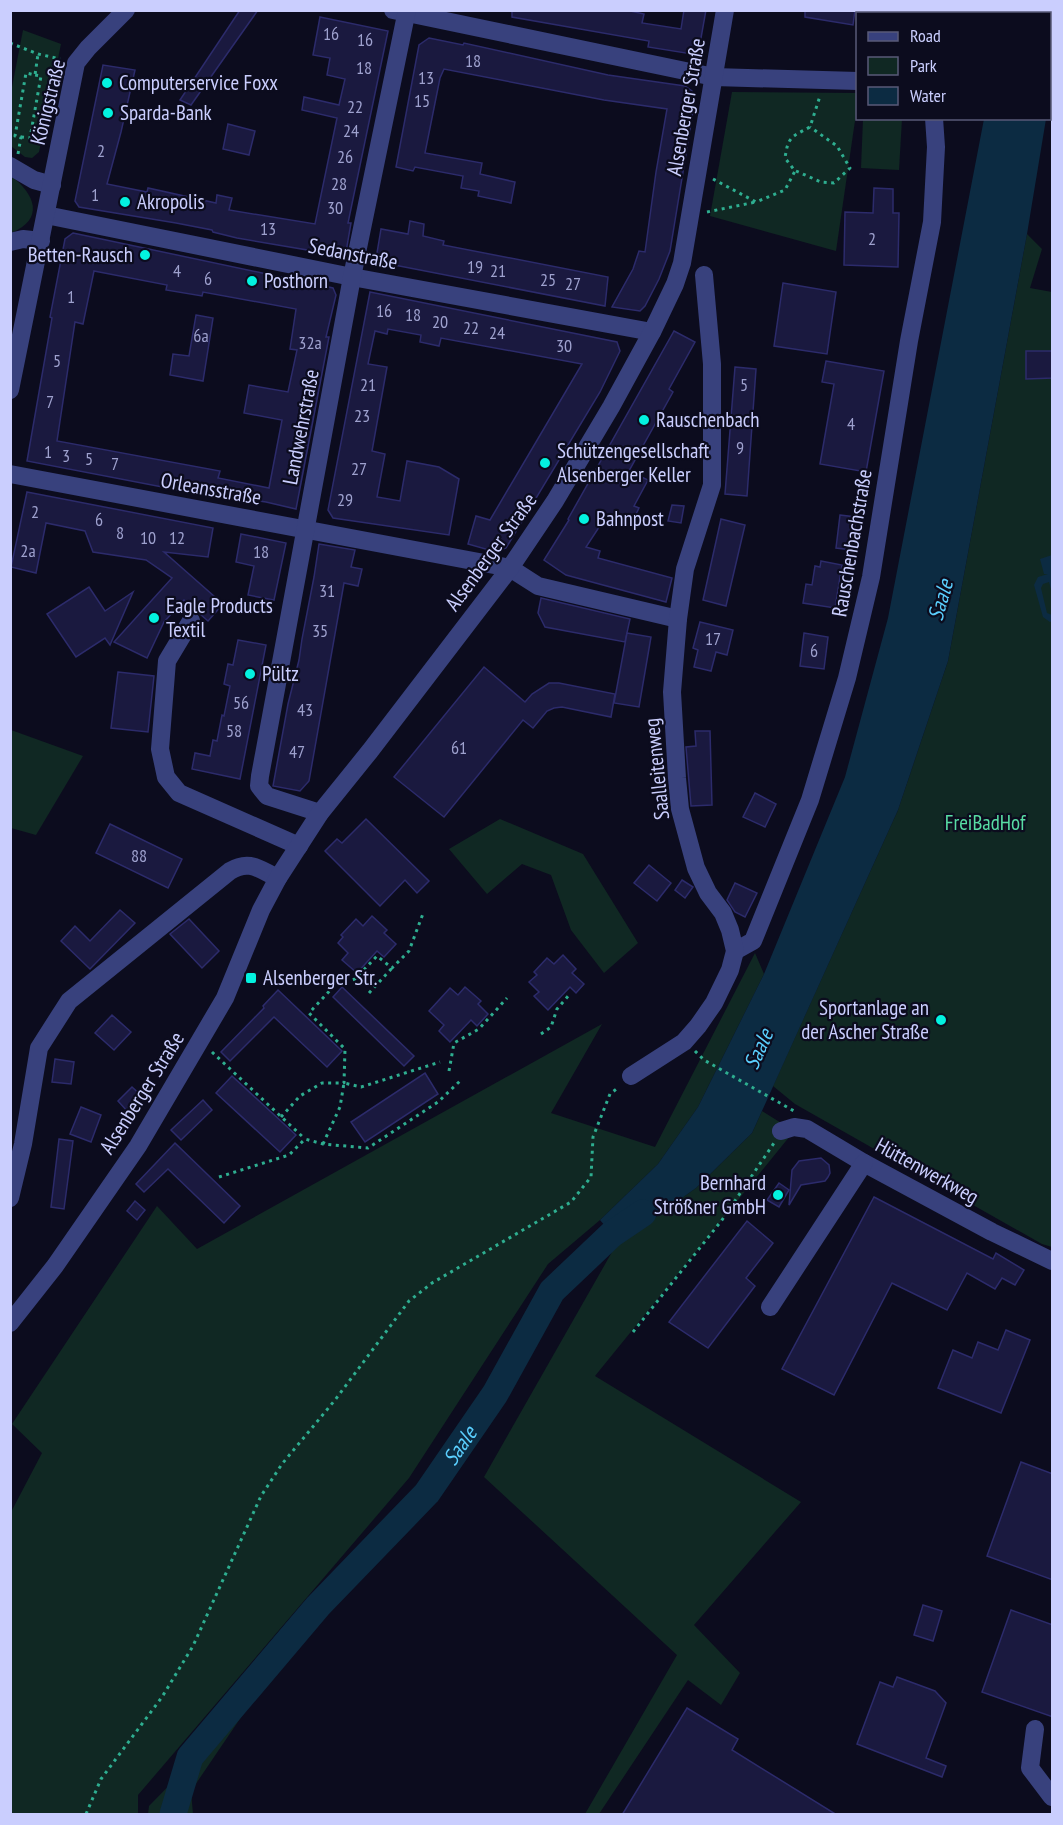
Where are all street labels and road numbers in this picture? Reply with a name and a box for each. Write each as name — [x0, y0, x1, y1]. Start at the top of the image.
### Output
street label: Alsenberger Straße — [660, 36, 711, 178]
street label: Königstraße — [24, 56, 71, 148]
street label: Sedanstraße — [306, 232, 400, 275]
street label: Landwehrstraße — [276, 367, 325, 487]
street label: Orleansstraße — [159, 466, 263, 511]
street label: Rauschenbachstraße — [825, 467, 878, 619]
street label: Alsenberger Straße — [439, 487, 542, 616]
street label: Saalleitenweg — [638, 717, 675, 821]
street label: Alsenberger Straße — [93, 1027, 190, 1159]
street label: Hüttenwerkweg — [871, 1131, 984, 1210]

